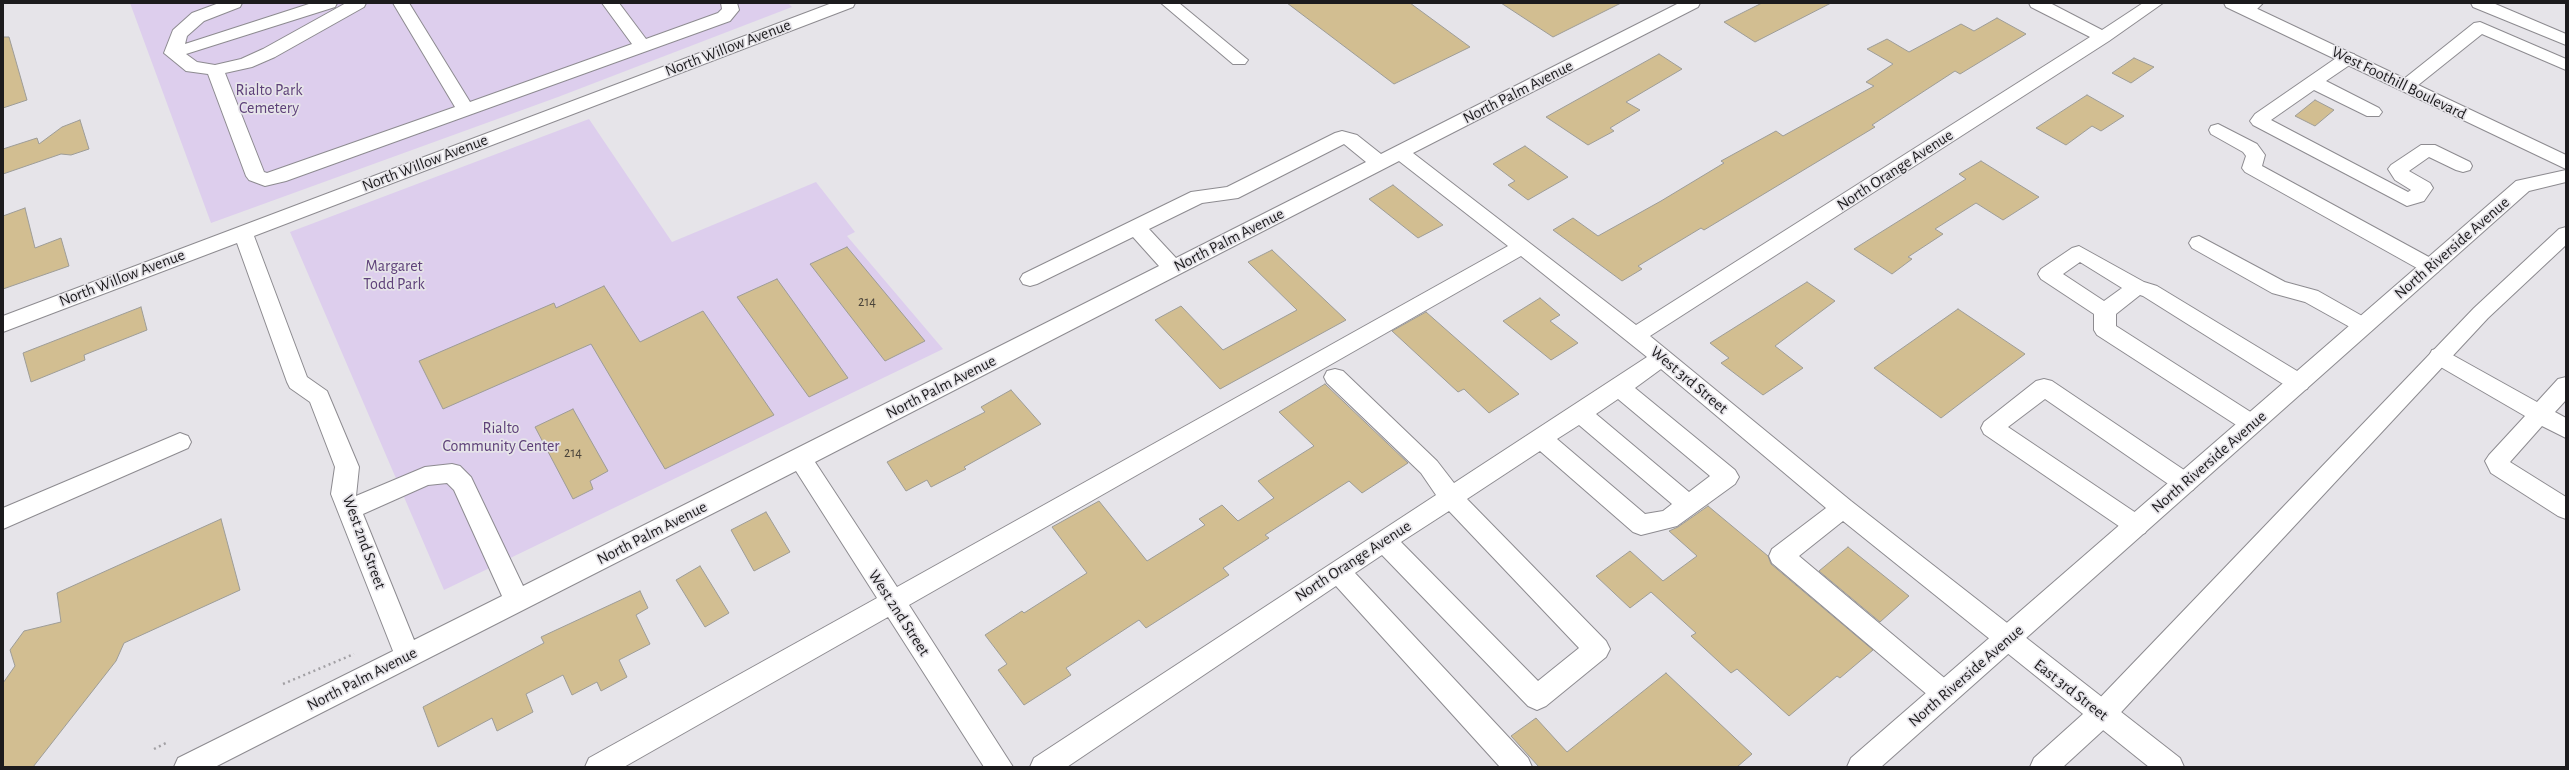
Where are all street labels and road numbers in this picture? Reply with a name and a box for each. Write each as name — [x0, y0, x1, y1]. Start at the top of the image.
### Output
street label: North Willow Avenue — [662, 15, 794, 81]
street label: West Foothill Boulevard — [2329, 42, 2469, 124]
street label: North Palm Avenue — [1460, 56, 1576, 128]
street label: North Orange Avenue — [1833, 125, 1957, 215]
street label: North Willow Avenue — [359, 130, 491, 196]
street label: North Riverside Avenue — [2391, 193, 2513, 303]
street label: North Palm Avenue — [1171, 204, 1287, 276]
street label: North Willow Avenue — [56, 245, 188, 311]
street label: West 3rd Street — [1646, 342, 1732, 418]
street label: North Palm Avenue — [883, 351, 999, 423]
street label: North Riverside Avenue — [2148, 407, 2270, 517]
street label: West 2nd Street — [338, 492, 390, 592]
street label: North Palm Avenue — [594, 497, 710, 569]
street label: North Orange Avenue — [1291, 516, 1415, 606]
street label: West 2nd Street — [864, 566, 934, 660]
street label: North Riverside Avenue — [1905, 621, 2027, 731]
street label: North Palm Avenue — [304, 643, 420, 715]
street label: East 3rd Street — [2030, 655, 2112, 725]

